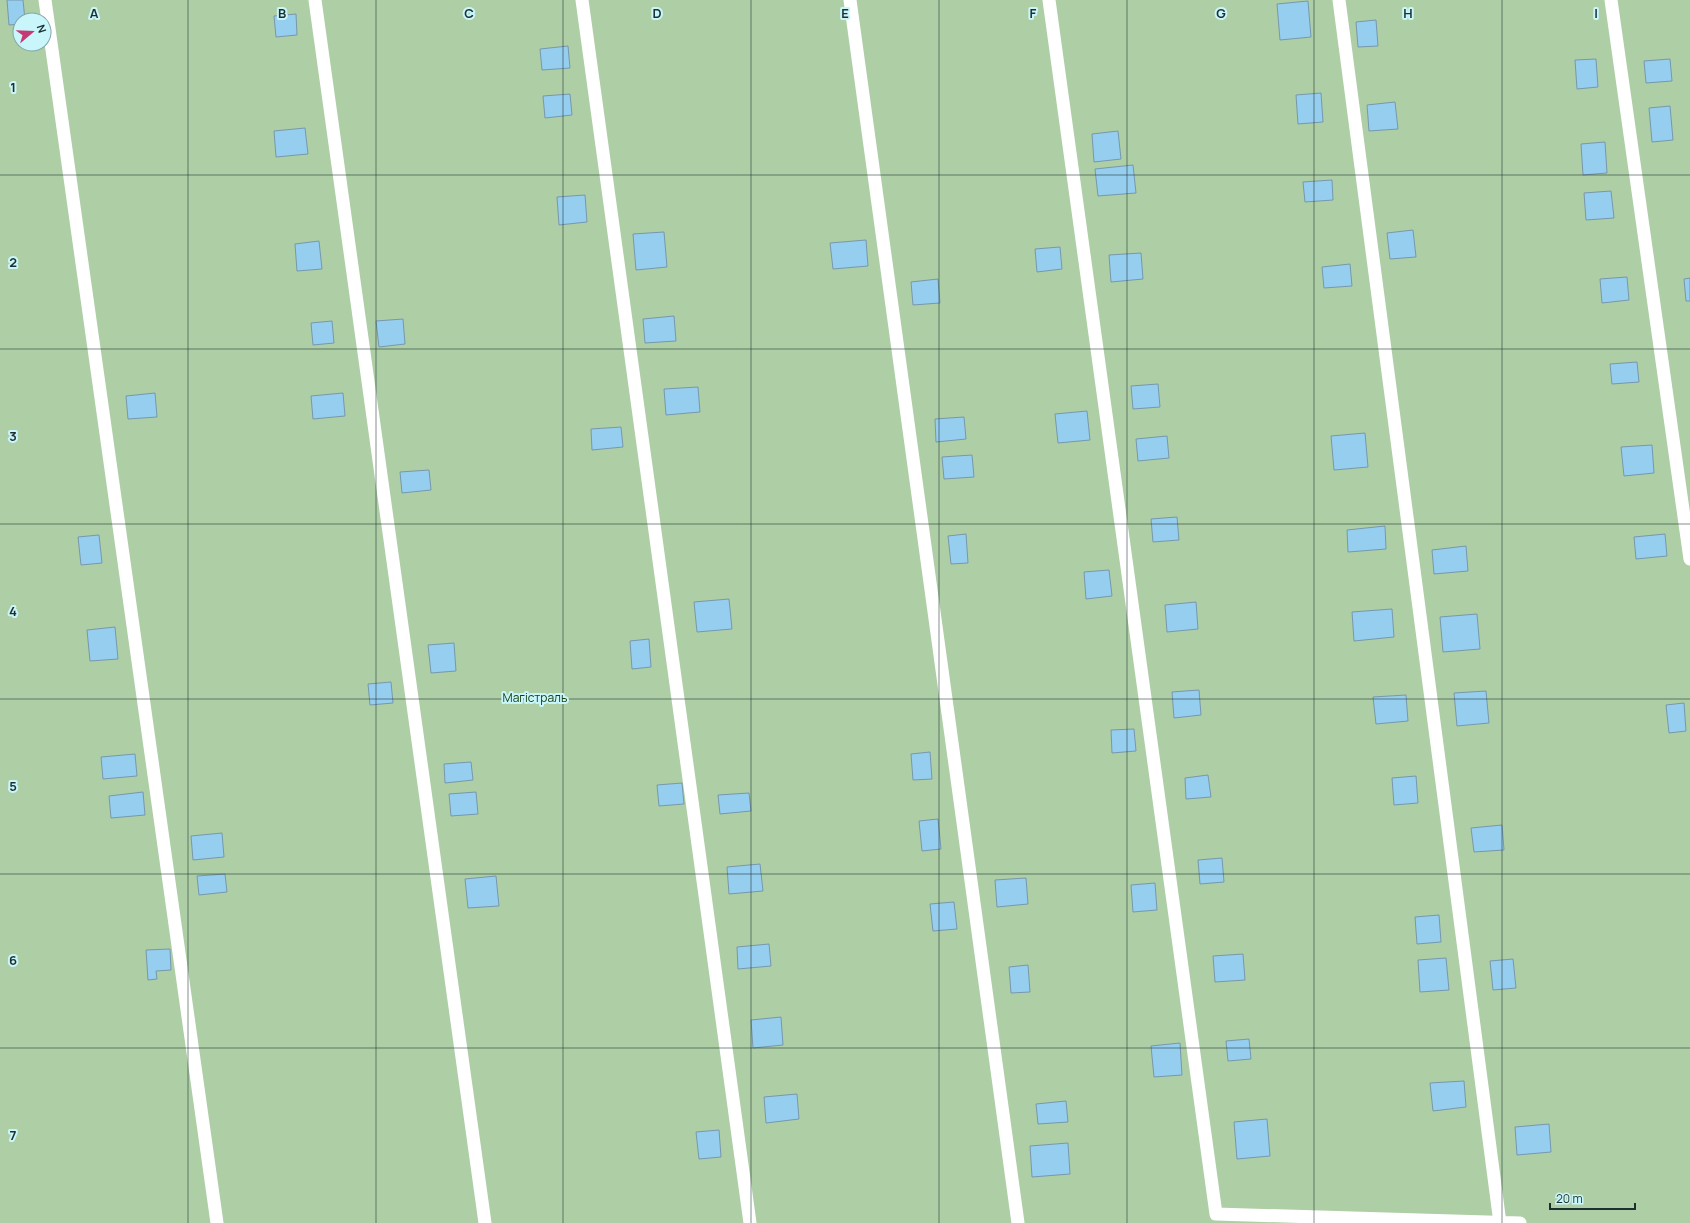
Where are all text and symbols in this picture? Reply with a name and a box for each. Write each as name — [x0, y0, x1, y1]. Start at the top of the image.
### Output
text: A — [90, 4, 99, 22]
text: B — [278, 4, 286, 22]
text: C — [464, 4, 474, 22]
text: D — [652, 4, 662, 22]
text: E — [841, 4, 849, 22]
text: F — [1030, 4, 1037, 22]
text: G — [1216, 4, 1226, 22]
text: H — [1403, 4, 1413, 22]
text: I — [1594, 4, 1598, 22]
north arrow — [12, 12, 52, 52]
text: N — [34, 22, 50, 35]
text: 1 — [10, 78, 16, 96]
text: 2 — [9, 253, 17, 271]
text: 3 — [9, 427, 17, 445]
text: 4 — [9, 602, 17, 620]
park label: Магістраль — [503, 689, 567, 706]
text: 5 — [9, 777, 17, 795]
text: 6 — [9, 951, 17, 969]
text: 7 — [10, 1126, 17, 1144]
scale bar — [1550, 1185, 1635, 1211]
text: 20 m — [1556, 1190, 1583, 1207]

